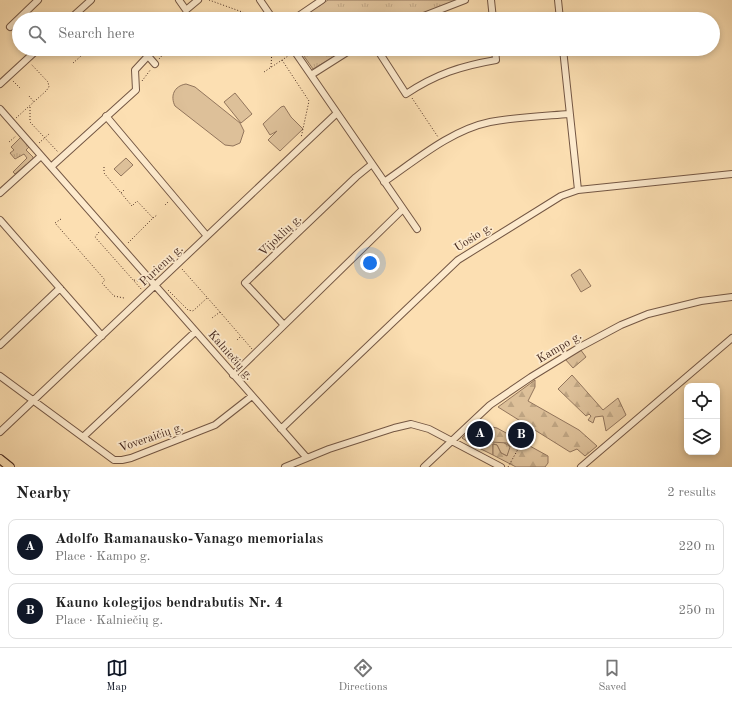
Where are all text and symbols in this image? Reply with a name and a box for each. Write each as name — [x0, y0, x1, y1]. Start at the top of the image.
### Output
search box — [12, 12, 720, 56]
icon: search — [26, 23, 48, 45]
text: Search here — [58, 27, 135, 42]
street label: Vijoklių g. — [257, 213, 304, 259]
street label: Uosio g. — [453, 221, 495, 254]
street label: Purienų g. — [138, 243, 186, 289]
your location — [360, 253, 380, 273]
street label: Kalniečių g. — [206, 328, 255, 383]
street label: Kampo g. — [535, 330, 584, 366]
map controls — [684, 383, 720, 455]
button: locate — [684, 383, 720, 419]
pin: A — [467, 419, 493, 449]
button: layers — [684, 419, 720, 455]
pin: B — [508, 420, 534, 450]
street label: Voveraičių g. — [118, 421, 185, 455]
text: Nearby — [16, 485, 71, 502]
text: 2 results — [667, 486, 716, 499]
text: Adolfo Ramanausko-Vanago memorialas — [55, 532, 323, 547]
text: A — [25, 540, 35, 553]
text: 220 m — [678, 540, 715, 553]
text: Place · Kampo g. — [55, 550, 150, 563]
text: Kauno kolegijos bendrabutis Nr. 4 — [55, 596, 283, 611]
text: B — [25, 604, 35, 617]
text: 250 m — [678, 604, 715, 617]
text: Place · Kalniečių g. — [55, 614, 163, 627]
tab: Map — [106, 657, 128, 695]
tab: Directions — [339, 657, 387, 695]
tab: Saved — [598, 657, 626, 695]

